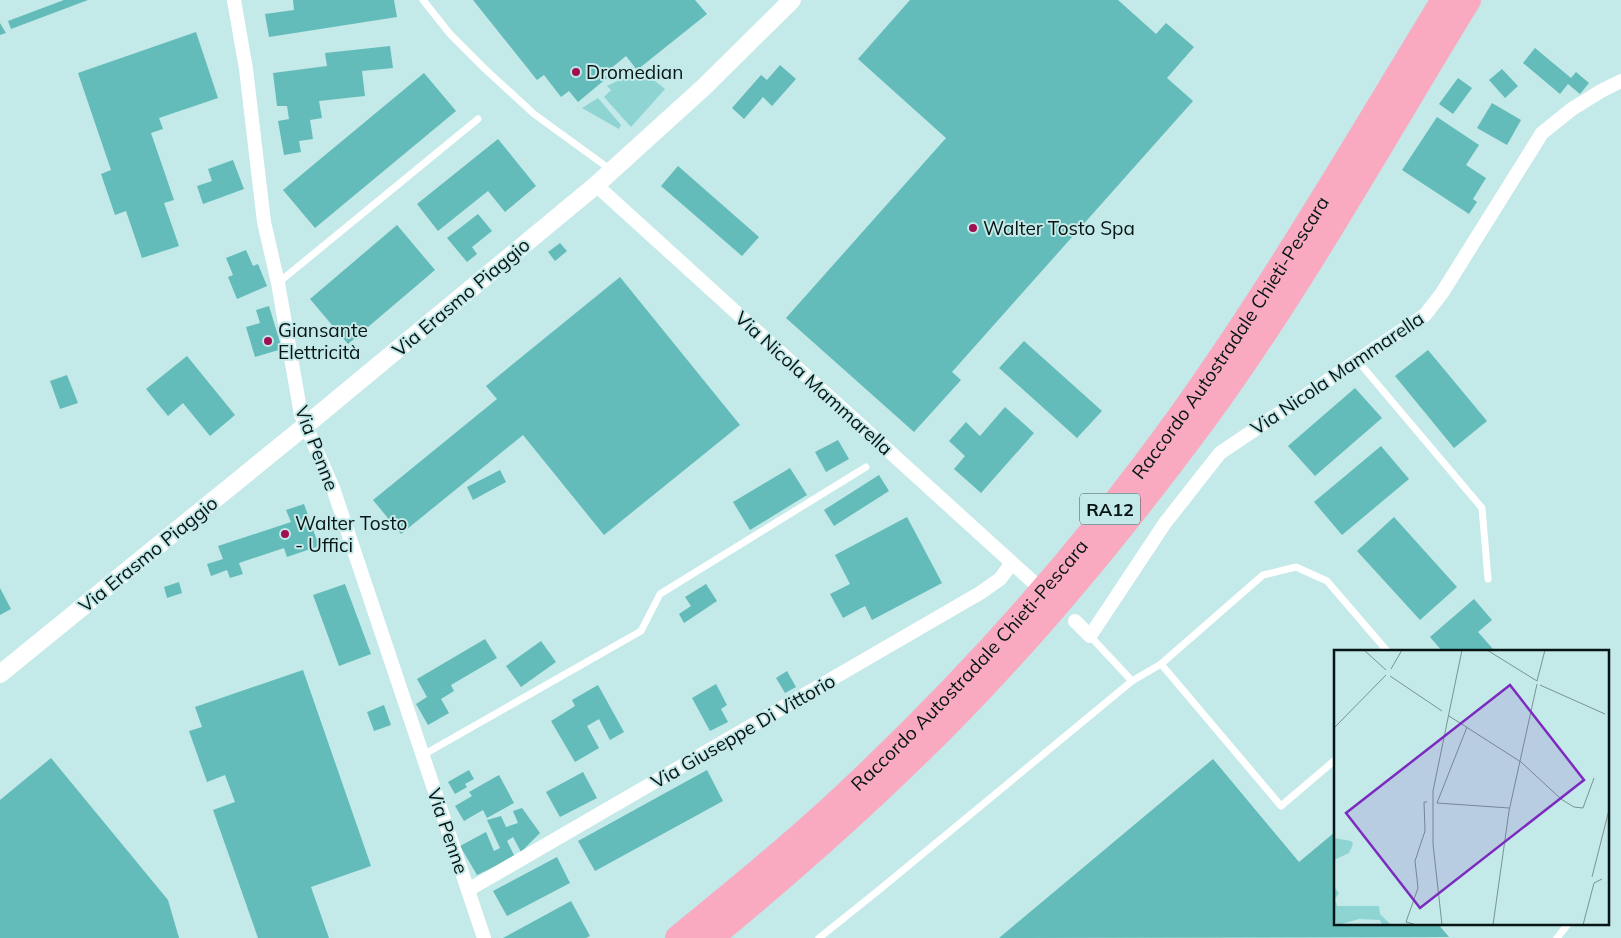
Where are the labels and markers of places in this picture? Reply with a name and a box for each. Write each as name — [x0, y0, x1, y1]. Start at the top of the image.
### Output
place label: Dromedian — [586, 60, 683, 84]
marker: Dromedian — [570, 66, 582, 78]
place label: Walter Tosto Spa — [983, 216, 1135, 240]
marker: Walter Tosto Spa — [967, 222, 979, 234]
place label: Giansante Elettricità — [278, 318, 368, 364]
marker: Giansante Elettricità — [262, 335, 274, 347]
place label: Walter Tosto - Uffici — [295, 511, 407, 557]
marker: Walter Tosto - Uffici — [279, 528, 291, 540]

